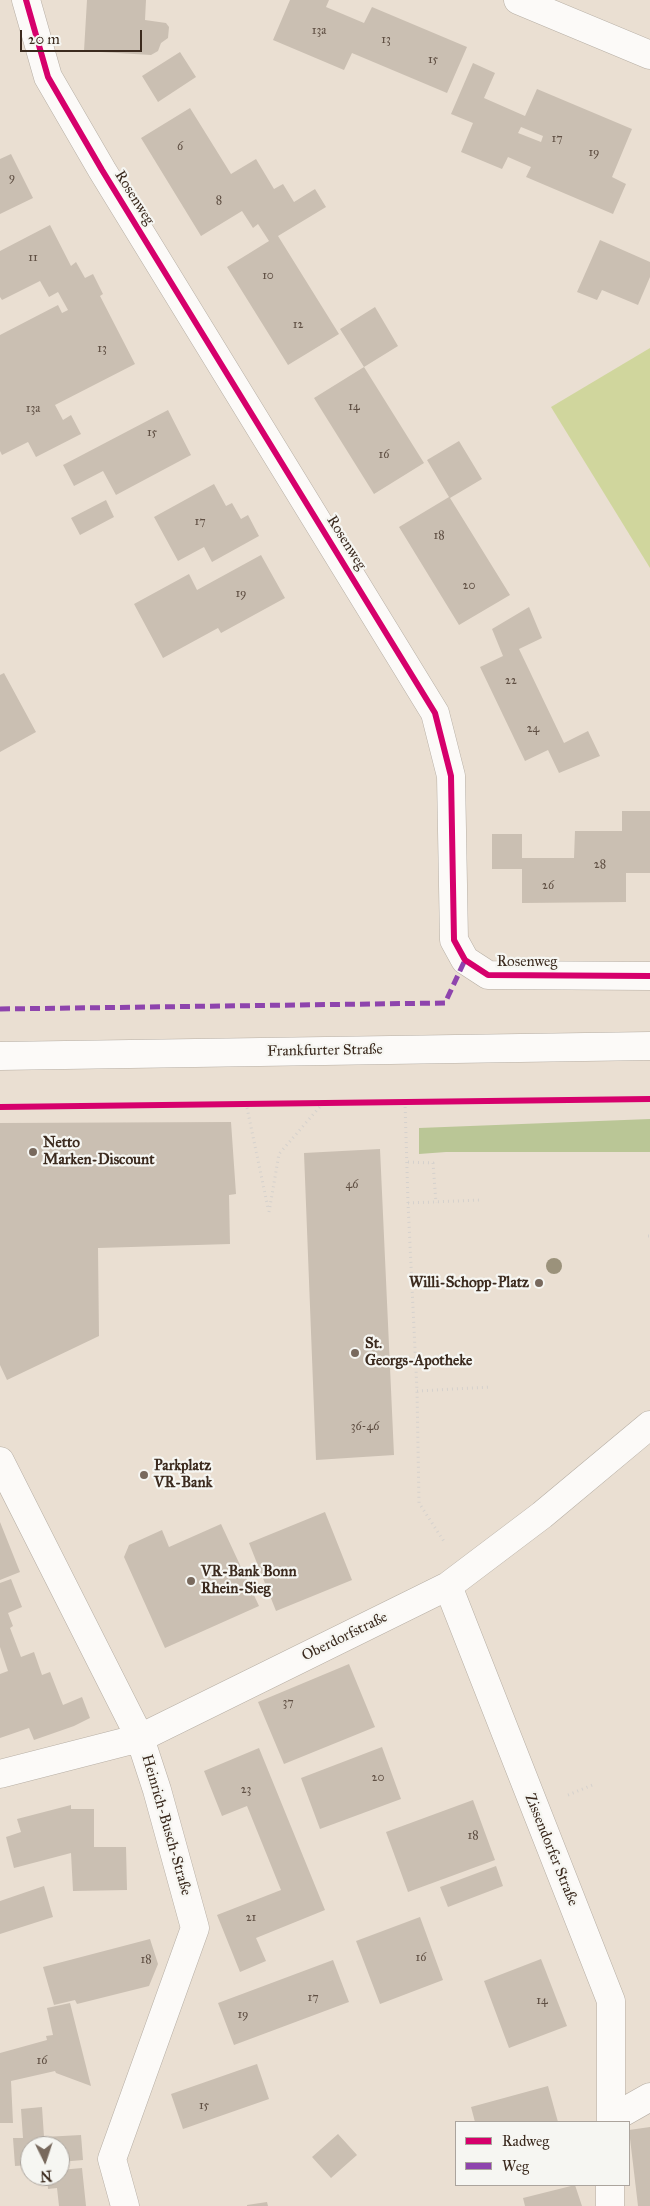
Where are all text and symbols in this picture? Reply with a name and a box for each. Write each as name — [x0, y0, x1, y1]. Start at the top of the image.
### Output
scale bar — [22, 20, 145, 52]
house number: 13a — [312, 24, 326, 38]
text: 20 m — [28, 30, 60, 48]
house number: 13 — [381, 33, 391, 47]
house number: 15 — [428, 53, 438, 67]
house number: 17 — [551, 132, 563, 146]
house number: 6 — [177, 140, 183, 154]
house number: 19 — [588, 146, 600, 160]
street label: Rosenweg — [110, 167, 158, 229]
house number: 9 — [9, 171, 15, 185]
house number: 8 — [216, 194, 222, 208]
house number: 11 — [28, 251, 38, 265]
house number: 10 — [262, 269, 274, 283]
house number: 12 — [293, 318, 303, 332]
house number: 13 — [97, 342, 107, 356]
house number: 14 — [348, 400, 360, 414]
house number: 13a — [26, 402, 40, 416]
house number: 15 — [147, 426, 157, 440]
house number: 16 — [379, 448, 389, 462]
street label: Rosenweg — [322, 512, 370, 574]
house number: 17 — [194, 515, 206, 529]
house number: 18 — [433, 529, 445, 543]
house number: 20 — [463, 579, 475, 593]
house number: 19 — [235, 587, 247, 601]
house number: 22 — [505, 674, 517, 688]
house number: 24 — [527, 722, 539, 736]
house number: 28 — [594, 858, 606, 872]
house number: 26 — [542, 879, 554, 893]
street label: Rosenweg — [497, 953, 557, 971]
street label: Frankfurter Straße — [267, 1041, 383, 1061]
place label: Netto Marken-Discount — [43, 1134, 154, 1169]
marker: Netto Marken-Discount — [27, 1146, 39, 1158]
house number: 46 — [346, 1178, 358, 1192]
place label: Willi-Schopp-Platz — [409, 1274, 529, 1292]
marker: Willi-Schopp-Platz — [533, 1277, 545, 1289]
place label: St. Georgs-Apotheke — [365, 1335, 472, 1370]
marker: St. Georgs-Apotheke — [349, 1347, 361, 1359]
house number: 36-46 — [351, 1420, 379, 1434]
place label: Parkplatz VR-Bank — [154, 1457, 212, 1492]
marker: Parkplatz VR-Bank — [138, 1469, 150, 1481]
place label: VR-Bank Bonn Rhein-Sieg — [201, 1563, 297, 1598]
marker: VR-Bank Bonn Rhein-Sieg — [185, 1575, 197, 1587]
street label: Oberdorfstraße — [299, 1609, 391, 1665]
house number: 37 — [282, 1696, 294, 1710]
street label: Heinrich-Busch-Straße — [137, 1752, 195, 1898]
house number: 20 — [372, 1771, 384, 1785]
house number: 23 — [241, 1783, 251, 1797]
street label: Zissendorfer Straße — [520, 1791, 582, 1909]
house number: 18 — [467, 1829, 479, 1843]
house number: 21 — [246, 1911, 256, 1925]
house number: 16 — [416, 1951, 426, 1965]
house number: 18 — [140, 1953, 152, 1967]
house number: 17 — [307, 1991, 319, 2005]
house number: 14 — [536, 1994, 548, 2008]
house number: 19 — [237, 2008, 249, 2022]
house number: 16 — [37, 2054, 47, 2068]
house number: 15 — [199, 2099, 209, 2113]
legend — [455, 2121, 630, 2186]
text: Radweg — [502, 2132, 549, 2150]
north arrow — [20, 2136, 70, 2186]
text: Weg — [502, 2157, 529, 2175]
text: N — [39, 2167, 53, 2184]

